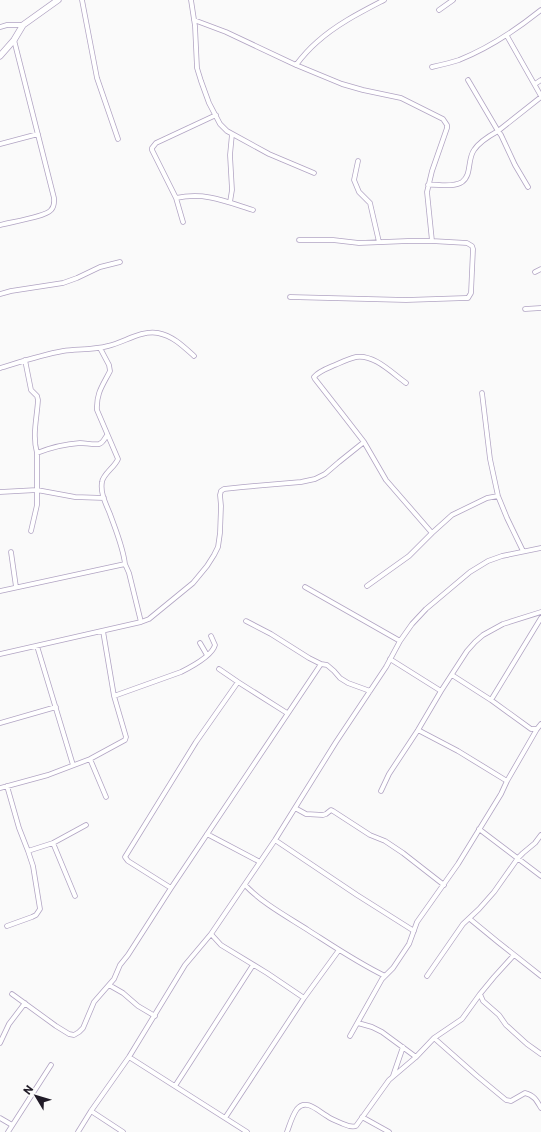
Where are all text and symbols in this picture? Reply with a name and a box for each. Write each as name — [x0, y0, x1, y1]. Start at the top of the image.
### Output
north arrow — [16, 1076, 56, 1116]
text: N — [20, 1082, 35, 1097]

